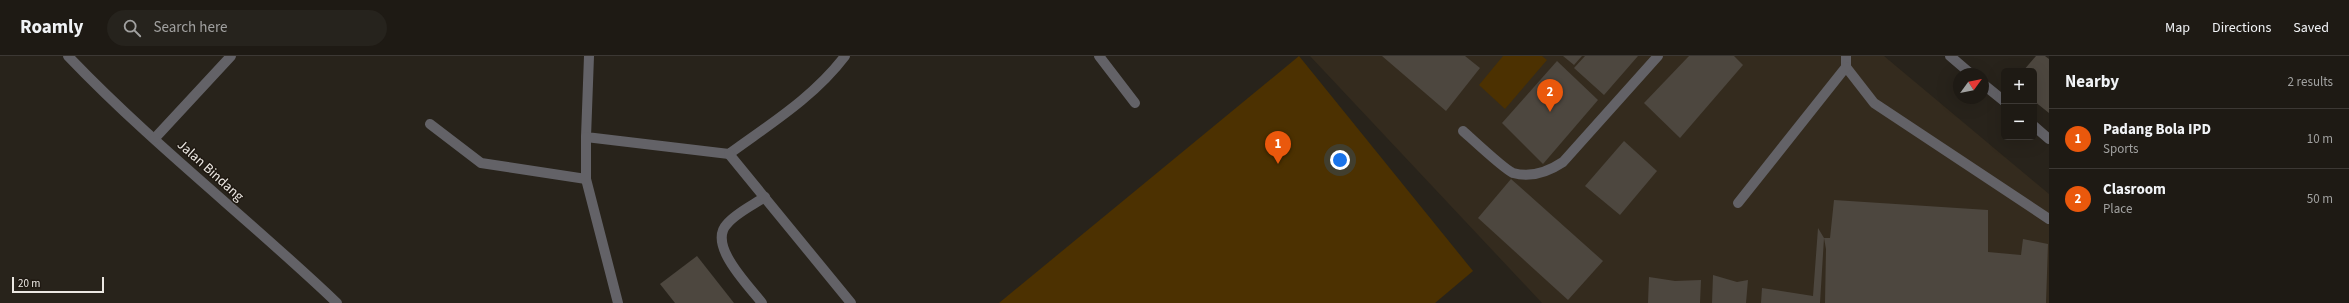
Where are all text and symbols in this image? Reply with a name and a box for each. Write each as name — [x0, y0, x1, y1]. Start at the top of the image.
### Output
search box — [107, 10, 387, 46]
text: Roamly — [20, 14, 83, 41]
icon: search — [121, 17, 143, 39]
text: Search here — [153, 17, 227, 38]
text: Map — [2165, 18, 2190, 38]
text: Directions — [2212, 18, 2271, 38]
text: Saved — [2293, 18, 2329, 38]
north arrow — [1953, 68, 1989, 104]
map controls — [2001, 68, 2037, 140]
button: + — [2001, 68, 2037, 104]
text: Nearby — [2065, 70, 2119, 94]
text: 2 results — [2288, 73, 2333, 91]
pin: 2 — [1537, 79, 1563, 112]
button: − — [2001, 104, 2037, 140]
text: Padang Bola IPD — [2103, 119, 2211, 140]
text: 1 — [2075, 130, 2081, 148]
text: 10 m — [2307, 130, 2333, 148]
pin: 1 — [1265, 131, 1291, 164]
street label: Jalan Bindang — [173, 135, 248, 206]
text: Sports — [2103, 140, 2138, 158]
your location — [1330, 150, 1350, 170]
text: Clasroom — [2103, 179, 2166, 200]
text: 2 — [2075, 190, 2081, 208]
text: 50 m — [2307, 190, 2333, 208]
text: Place — [2103, 200, 2132, 218]
scale bar — [12, 275, 104, 294]
text: 20 m — [18, 276, 40, 291]

